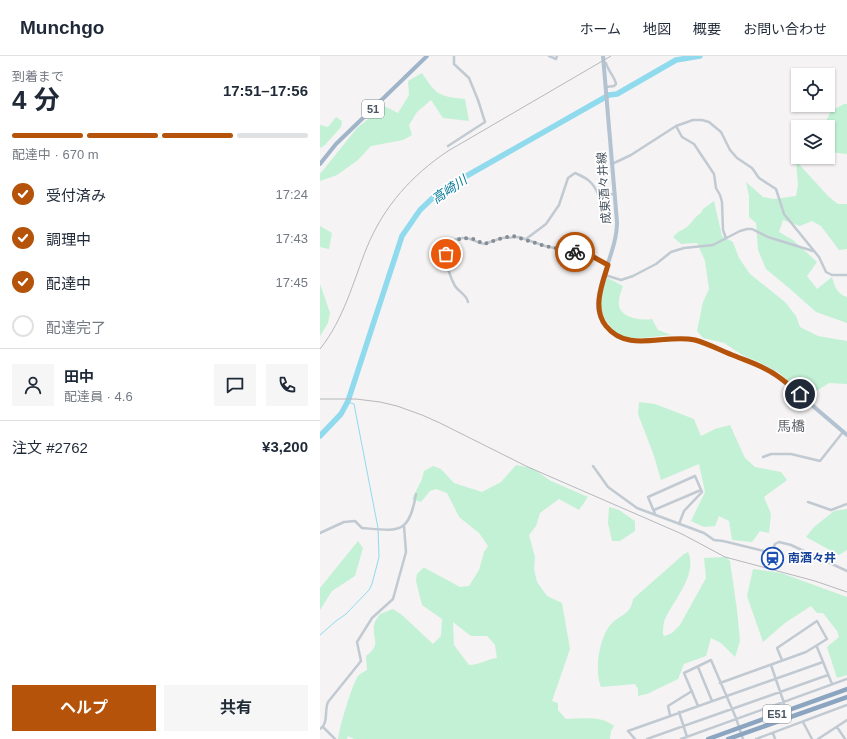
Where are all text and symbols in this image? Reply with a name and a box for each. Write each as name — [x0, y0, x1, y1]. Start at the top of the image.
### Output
text: Munchgo — [20, 17, 104, 38]
text: ホーム — [579, 21, 621, 37]
text: 地図 — [643, 21, 671, 37]
text: 概要 — [693, 21, 721, 37]
text: お問い合わせ — [743, 21, 827, 37]
map controls — [791, 68, 835, 164]
button: locate — [791, 68, 835, 112]
text: 到着まで — [12, 69, 64, 84]
text: 17:51–17:56 — [223, 82, 308, 99]
text: 4 分 — [12, 85, 60, 115]
road number: 51 — [362, 100, 384, 118]
button: layers — [791, 120, 835, 164]
text: 配達中 · 670 m — [12, 147, 99, 162]
street label: 成東酒々井線 — [595, 152, 613, 224]
water label: 高崎川 — [429, 171, 471, 207]
icon: check — [12, 183, 34, 205]
text: 受付済み — [46, 187, 106, 204]
text: 17:24 — [275, 187, 308, 202]
icon: check — [12, 227, 34, 249]
text: 調理中 — [46, 231, 91, 248]
text: 17:43 — [275, 231, 308, 246]
courier — [555, 232, 595, 272]
pin — [429, 237, 463, 271]
icon: bike — [564, 241, 586, 263]
icon: bag — [435, 243, 457, 265]
icon: check — [12, 271, 34, 293]
text: 配達中 — [46, 275, 91, 292]
text: 17:45 — [275, 275, 308, 290]
text: 配達完了 — [46, 319, 106, 336]
button: person — [12, 364, 54, 406]
button: chat — [214, 364, 256, 406]
button: phone — [266, 364, 308, 406]
text: 田中 — [64, 368, 94, 385]
pin — [783, 377, 817, 411]
icon: home — [789, 383, 811, 405]
text: 配達員 · 4.6 — [64, 389, 133, 404]
district label: 馬橋 — [777, 418, 805, 434]
text: ¥3,200 — [262, 438, 308, 455]
text: 注文 #2762 — [12, 439, 88, 456]
station icon: 南酒々井 — [759, 545, 785, 571]
place label: 南酒々井 — [788, 551, 836, 565]
button: ヘルプ — [12, 685, 156, 731]
button: 共有 — [164, 685, 308, 731]
road number: E51 — [763, 705, 791, 723]

